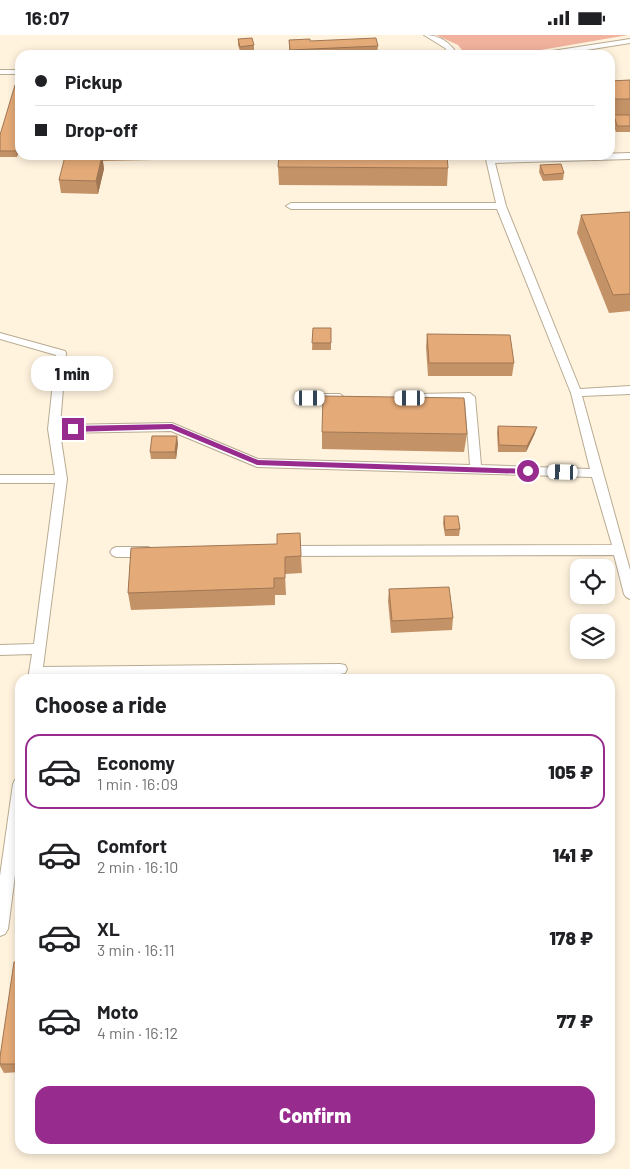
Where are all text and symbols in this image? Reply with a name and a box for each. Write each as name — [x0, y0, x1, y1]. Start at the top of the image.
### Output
text: 16:07 — [25, 6, 69, 29]
text: Pickup — [65, 70, 123, 93]
text: Drop-off — [65, 118, 138, 141]
callout: 1 min — [32, 357, 114, 391]
text: 1 min — [54, 364, 90, 383]
car — [295, 391, 325, 406]
car — [395, 391, 425, 406]
route end — [62, 418, 84, 440]
route start — [517, 460, 539, 482]
car — [547, 464, 578, 480]
map controls — [570, 559, 615, 659]
button: locate — [570, 559, 615, 604]
button: layers — [570, 614, 615, 659]
text: Choose a ride — [35, 691, 167, 717]
icon: car — [37, 749, 82, 794]
text: Economy — [97, 751, 175, 774]
text: 105 ₽ — [548, 760, 593, 783]
text: 1 min · 16:09 — [97, 774, 178, 793]
icon: car — [37, 832, 82, 877]
text: Comfort — [97, 834, 167, 857]
text: 141 ₽ — [552, 843, 593, 866]
text: 2 min · 16:10 — [97, 857, 178, 876]
icon: car — [37, 915, 82, 960]
text: XL — [97, 917, 120, 940]
text: 178 ₽ — [549, 926, 593, 949]
text: 3 min · 16:11 — [97, 940, 175, 959]
icon: car — [37, 998, 82, 1043]
text: Moto — [97, 1000, 139, 1023]
text: 77 ₽ — [557, 1009, 593, 1032]
text: 4 min · 16:12 — [97, 1023, 178, 1042]
button: Confirm — [35, 1086, 595, 1144]

